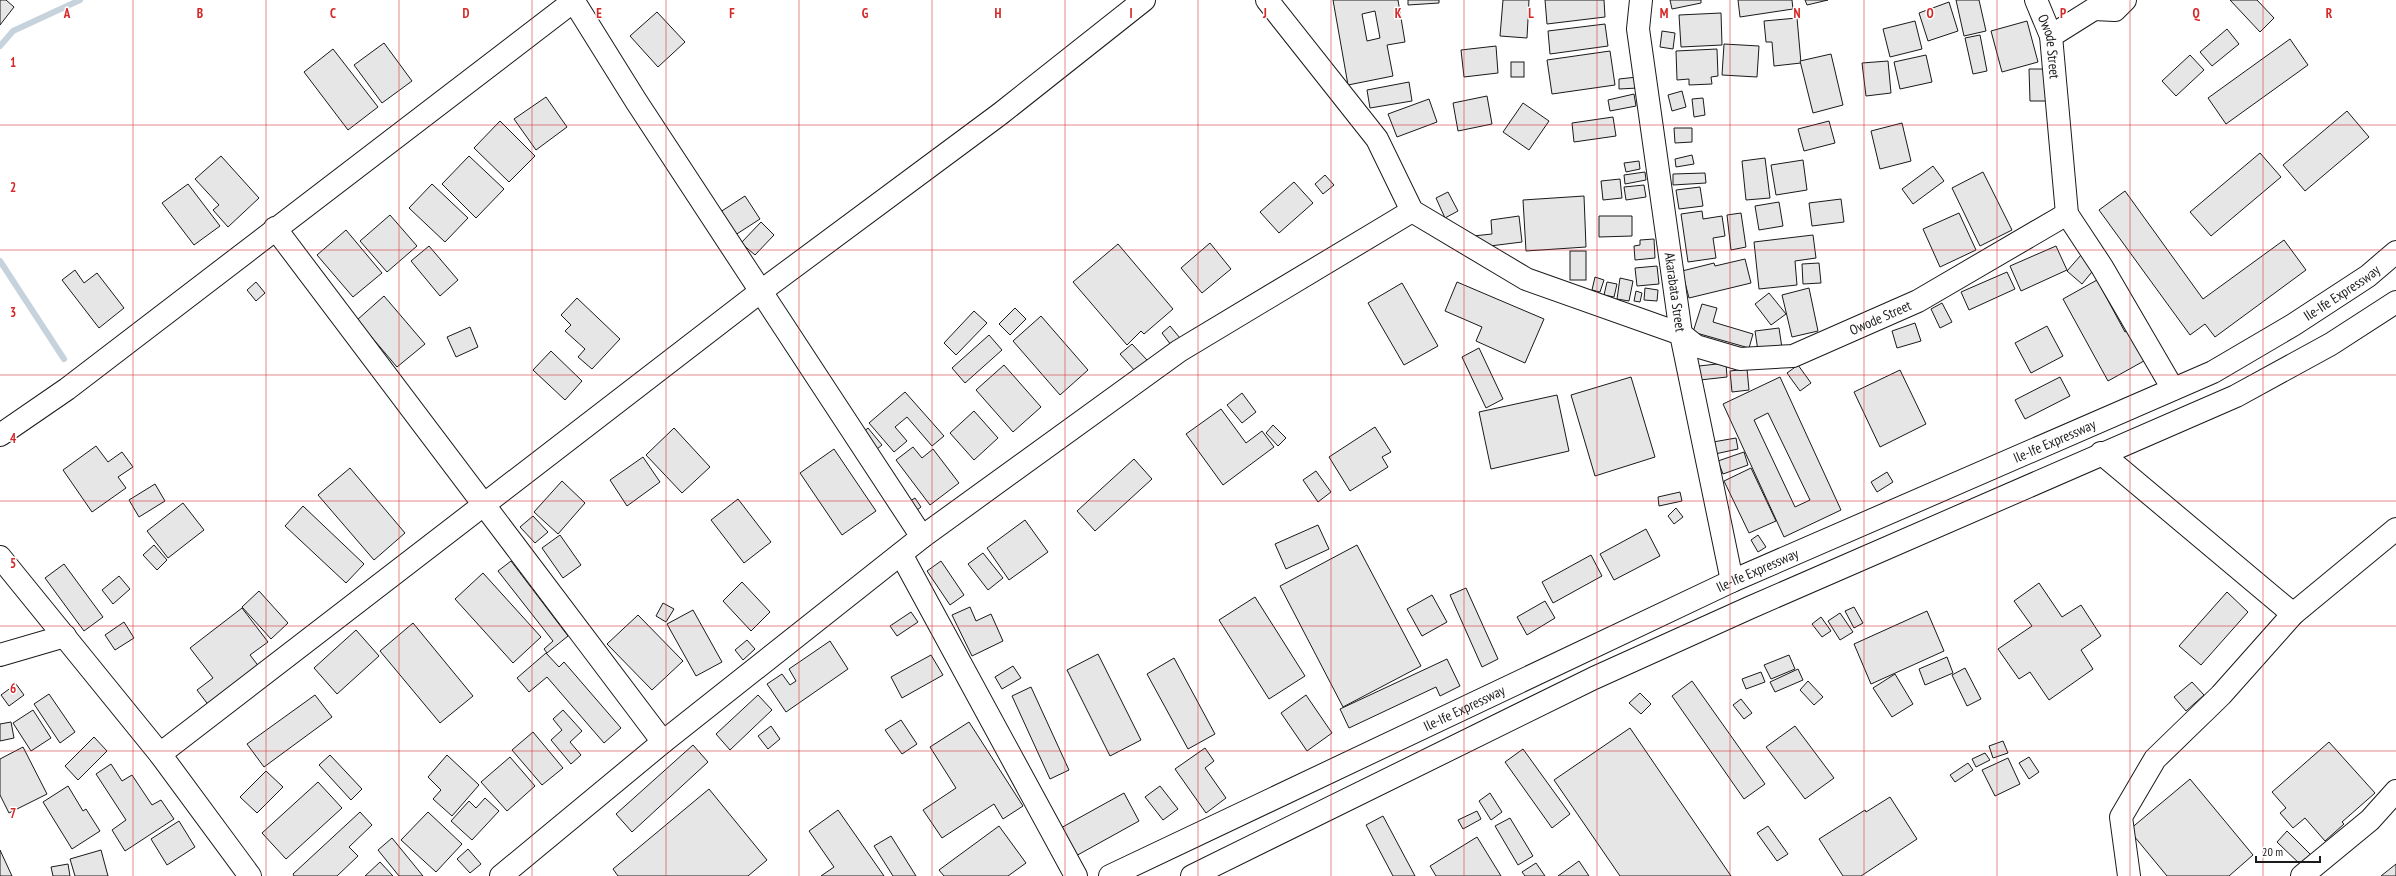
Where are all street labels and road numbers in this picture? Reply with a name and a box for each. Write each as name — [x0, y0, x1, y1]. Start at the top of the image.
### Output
street label: Owode Street — [2034, 11, 2064, 80]
street label: Akarabata Street — [1661, 251, 1690, 333]
street label: Ile-Ife Expressway — [2300, 260, 2384, 325]
street label: Owode Street — [1847, 296, 1914, 339]
street label: Ile-Ife Expressway — [2010, 415, 2099, 467]
street label: Ile-Ife Expressway — [1713, 544, 1802, 596]
street label: Ile-Ife Expressway — [1421, 681, 1508, 735]

